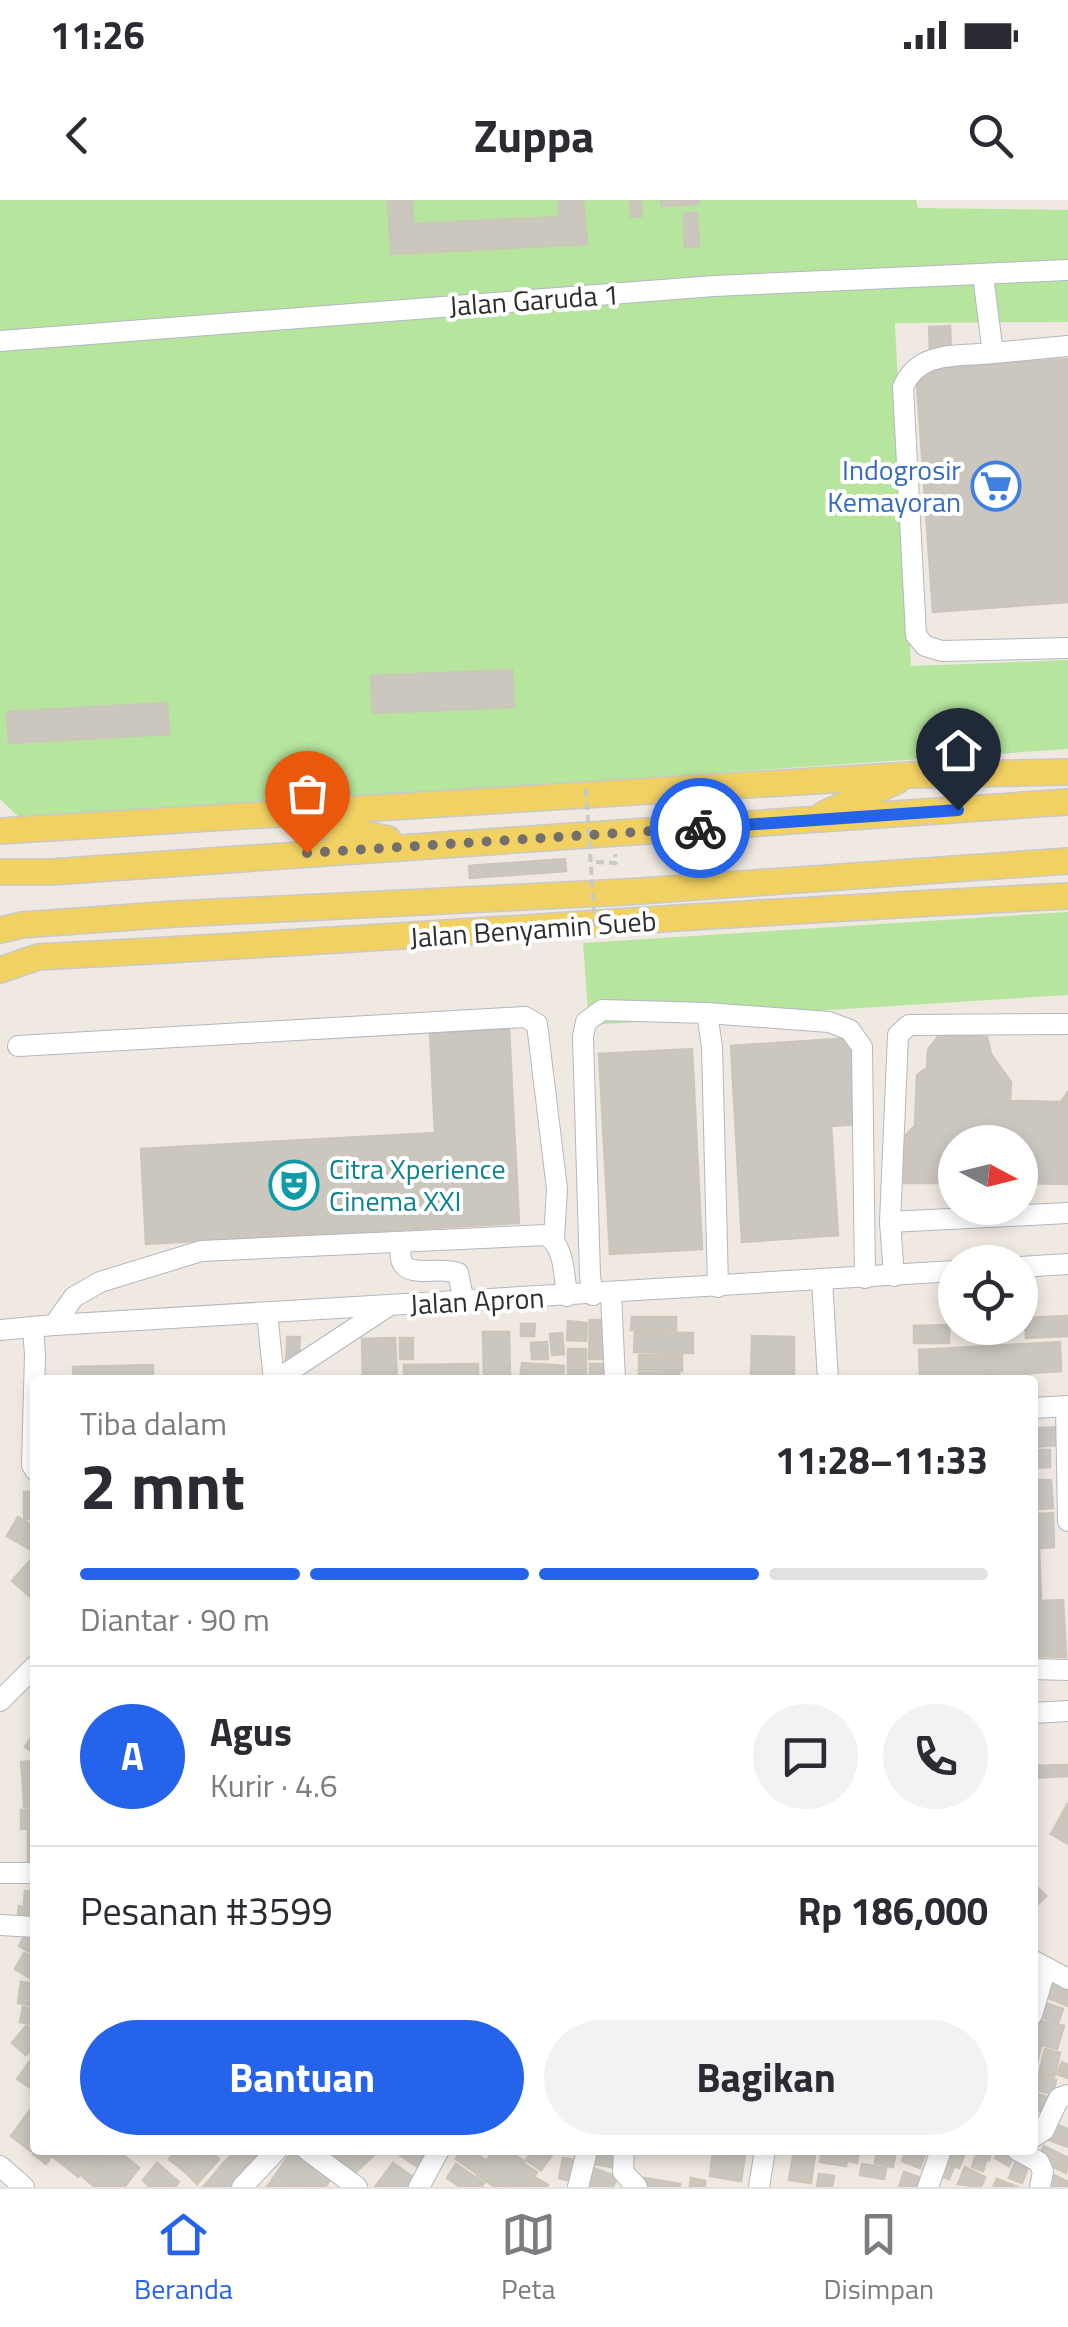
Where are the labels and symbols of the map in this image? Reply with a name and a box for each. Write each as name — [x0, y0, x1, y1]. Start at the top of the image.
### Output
street label: Jalan Garuda 1 — [448, 272, 620, 327]
place label: Indogrosir Kemayoran — [827, 448, 961, 523]
supermarket icon: Indogrosir Kemayoran — [970, 460, 1022, 512]
pin — [916, 708, 1001, 811]
pin — [265, 751, 350, 854]
courier — [650, 778, 750, 878]
street label: Jalan Benyamin Sueb — [408, 898, 658, 959]
north arrow — [938, 1125, 1038, 1225]
place label: Citra Xperience Cinema XXI — [329, 1147, 506, 1222]
theatre icon: Citra Xperience Cinema XXI — [268, 1159, 320, 1211]
street label: Jalan Apron — [409, 1276, 545, 1325]

